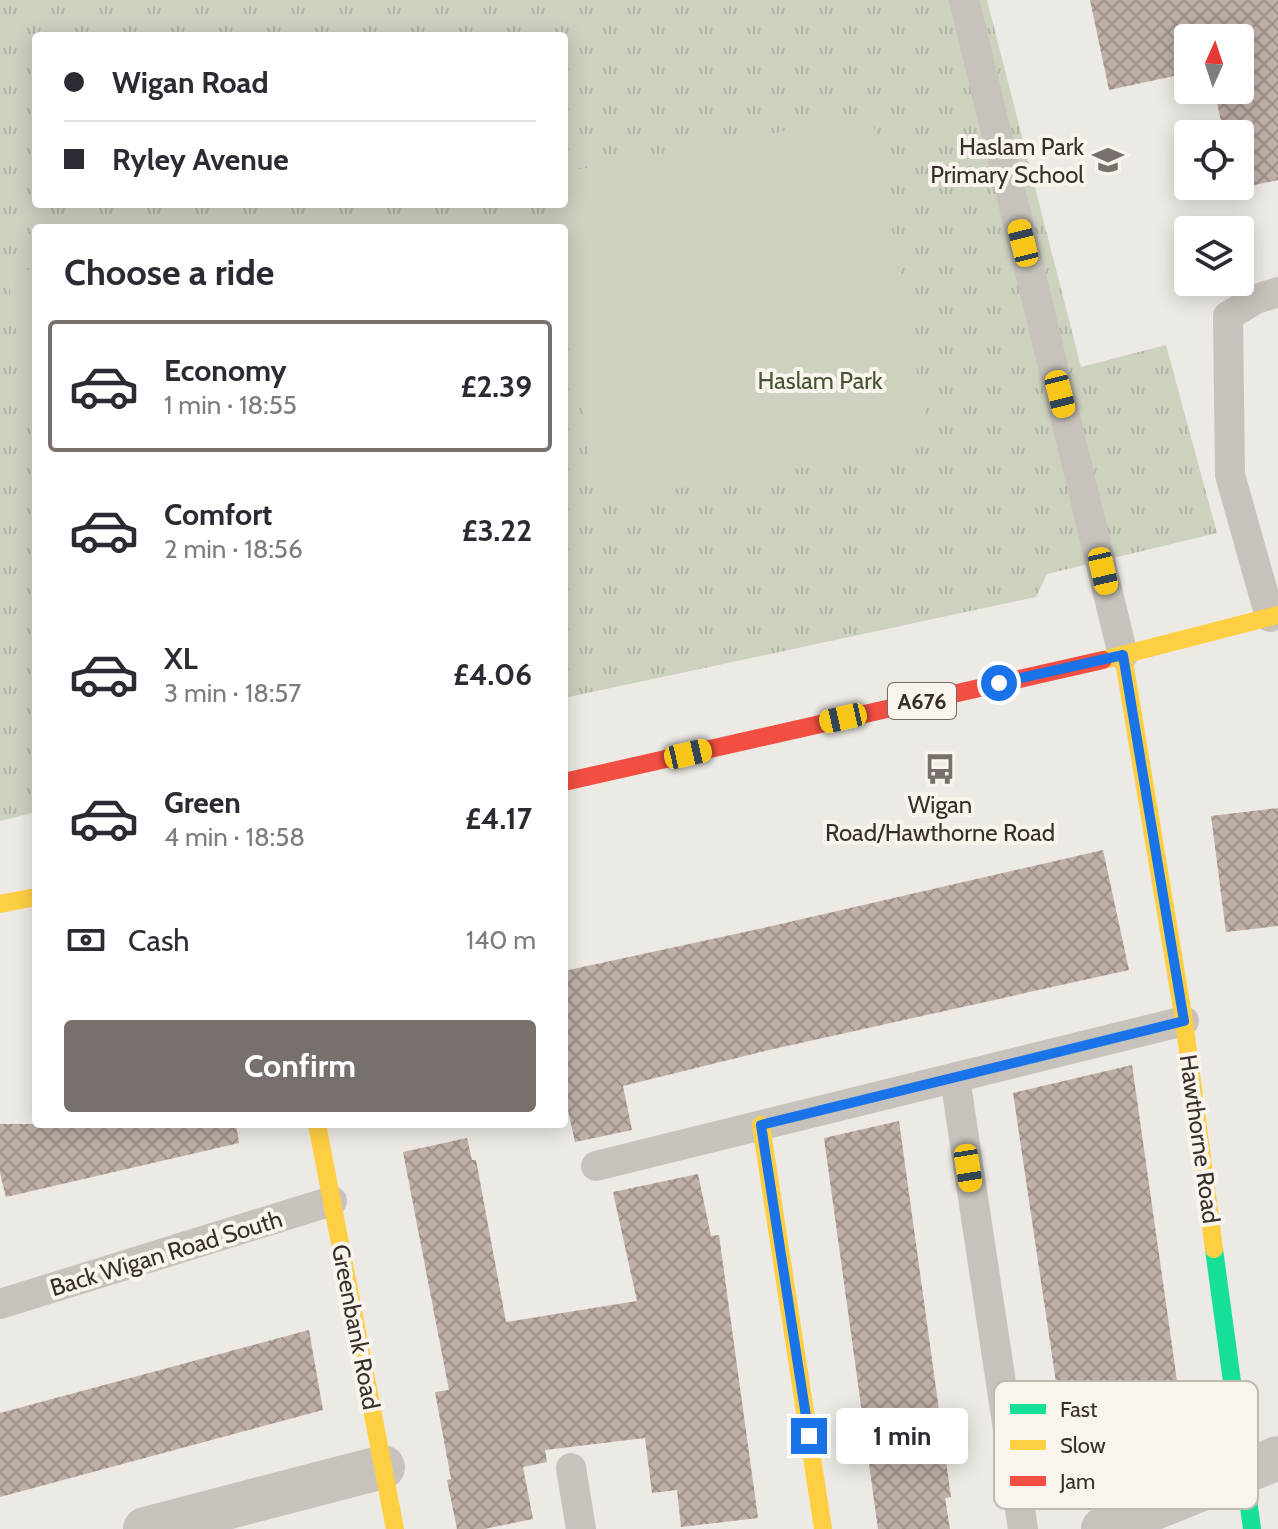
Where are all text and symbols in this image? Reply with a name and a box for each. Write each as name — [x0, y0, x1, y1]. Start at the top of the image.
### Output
north arrow — [1174, 24, 1254, 104]
map controls — [1174, 24, 1254, 296]
text: Wigan Road — [112, 64, 269, 101]
button: locate — [1174, 120, 1254, 200]
place label: Haslam Park Primary School — [930, 132, 1084, 189]
text: Ryley Avenue — [112, 141, 289, 178]
school or university icon: Haslam Park Primary School — [1091, 143, 1125, 177]
button: layers — [1174, 216, 1254, 296]
car — [1006, 217, 1040, 269]
text: Choose a ride — [64, 250, 274, 294]
icon: car — [68, 350, 140, 422]
text: Economy — [164, 352, 287, 389]
park label: Haslam Park — [757, 366, 883, 395]
text: £2.39 — [461, 368, 532, 405]
car — [1043, 368, 1077, 420]
text: 1 min · 18:55 — [164, 389, 297, 421]
icon: car — [68, 494, 140, 566]
text: Comfort — [164, 496, 272, 533]
text: £3.22 — [462, 512, 532, 549]
text: 2 min · 18:56 — [164, 533, 303, 565]
car — [1086, 545, 1120, 597]
icon: car — [68, 638, 140, 710]
text: XL — [164, 640, 198, 677]
text: £4.06 — [453, 656, 532, 693]
route start — [981, 665, 1017, 701]
text: 3 min · 18:57 — [164, 677, 301, 709]
road number: A676 — [888, 683, 956, 719]
car — [817, 701, 869, 735]
car — [662, 737, 714, 771]
bus stop icon: Wigan Road/Hawthorne Road — [923, 752, 957, 786]
icon: car — [68, 782, 140, 854]
text: Green — [164, 784, 241, 821]
place label: Wigan Road/Hawthorne Road — [825, 790, 1055, 847]
text: £4.17 — [465, 800, 532, 837]
text: 4 min · 18:58 — [164, 821, 305, 853]
icon: cash — [64, 918, 108, 962]
text: Cash — [128, 922, 190, 959]
text: 140 m — [466, 924, 536, 956]
button: Confirm — [64, 1020, 536, 1112]
street label: Hawthorne Road — [1174, 1053, 1226, 1225]
car — [952, 1142, 984, 1194]
street label: Back Wigan Road South — [46, 1204, 286, 1302]
street label: Greenbank Road — [326, 1242, 386, 1412]
legend — [994, 1381, 1258, 1509]
text: Fast — [1060, 1396, 1098, 1423]
callout: 1 min — [837, 1408, 969, 1464]
route end — [791, 1418, 827, 1454]
text: 1 min — [873, 1420, 931, 1452]
text: Slow — [1060, 1432, 1106, 1459]
text: Jam — [1059, 1468, 1095, 1495]

